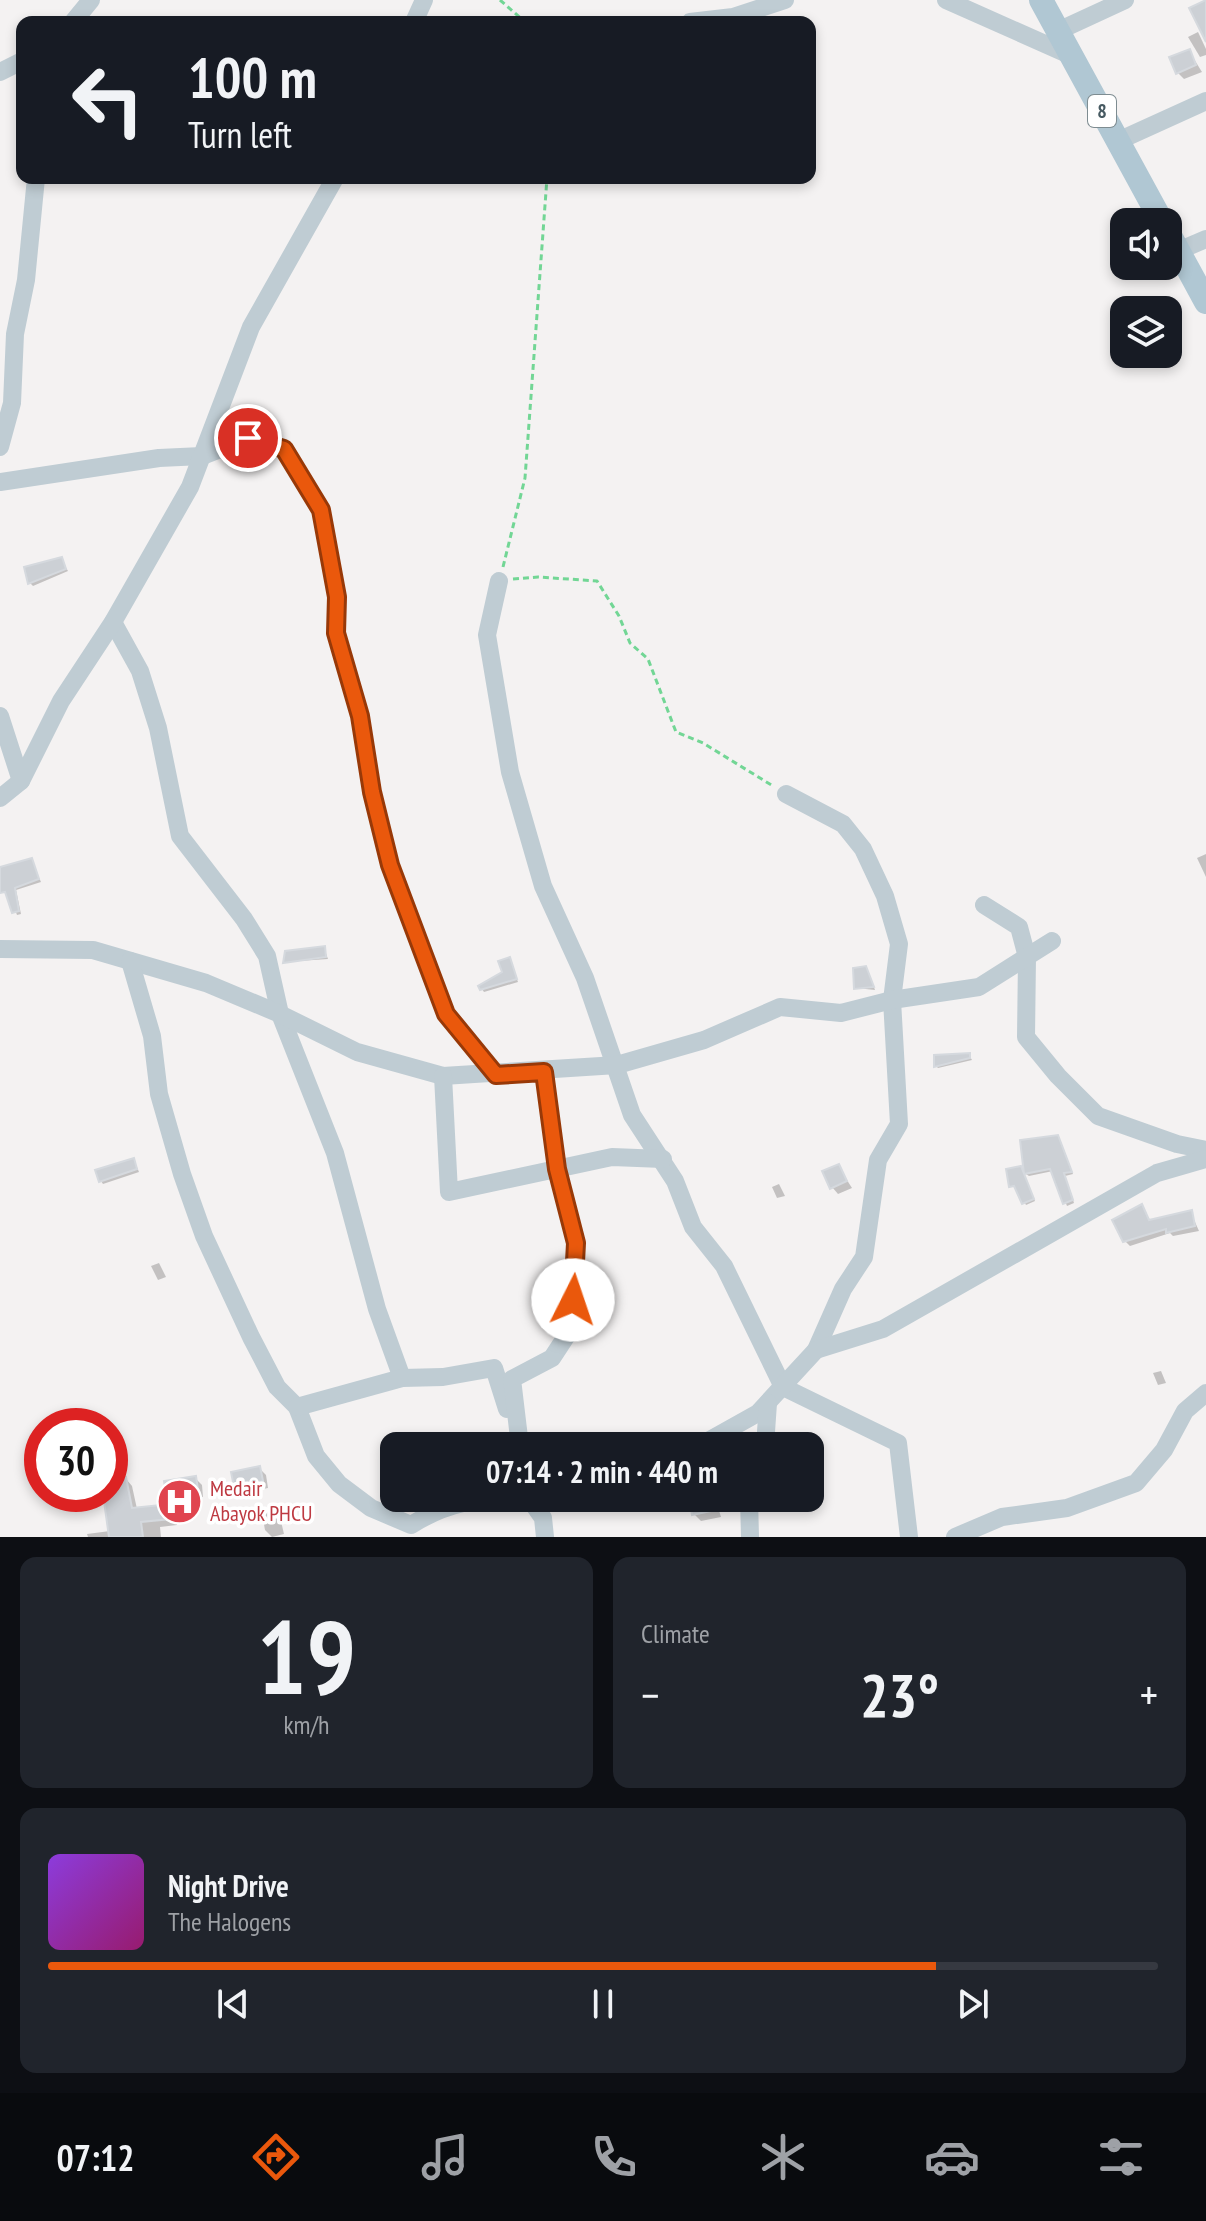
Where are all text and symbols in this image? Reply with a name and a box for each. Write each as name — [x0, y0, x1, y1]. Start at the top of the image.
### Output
text: 100 m — [188, 41, 317, 113]
icon: left — [56, 48, 160, 152]
road number: 8 — [1088, 95, 1116, 127]
text: Turn left — [188, 111, 292, 158]
map controls — [1110, 208, 1182, 368]
button: sound — [1110, 208, 1182, 280]
button: layers — [1110, 296, 1182, 368]
pin — [214, 404, 282, 472]
icon: arrive — [226, 416, 270, 460]
position arrow — [531, 1258, 615, 1342]
speed limit sign: 30 — [24, 1408, 128, 1512]
text: 07:14 · 2 min · 440 m — [486, 1452, 718, 1491]
place label: Medair Abayok PHCU — [210, 1474, 312, 1527]
hospital icon: Medair Abayok PHCU — [155, 1477, 203, 1525]
text: 19 — [257, 1588, 356, 1723]
text: Climate — [641, 1617, 710, 1650]
text: 23° — [860, 1656, 939, 1734]
text: − — [641, 1666, 659, 1723]
text: + — [1140, 1666, 1158, 1723]
text: km/h — [283, 1708, 330, 1741]
text: Night Drive — [168, 1866, 289, 1905]
text: The Halogens — [168, 1905, 291, 1938]
icon: previous — [211, 1982, 255, 2026]
icon: pause — [581, 1982, 625, 2026]
icon: next — [951, 1982, 995, 2026]
icon: directions — [248, 2129, 304, 2185]
icon: music — [417, 2129, 473, 2185]
icon: phone — [586, 2129, 642, 2185]
icon: climate — [755, 2129, 811, 2185]
icon: car — [924, 2129, 980, 2185]
icon: filters — [1093, 2129, 1149, 2185]
text: 07:12 — [57, 2134, 134, 2181]

